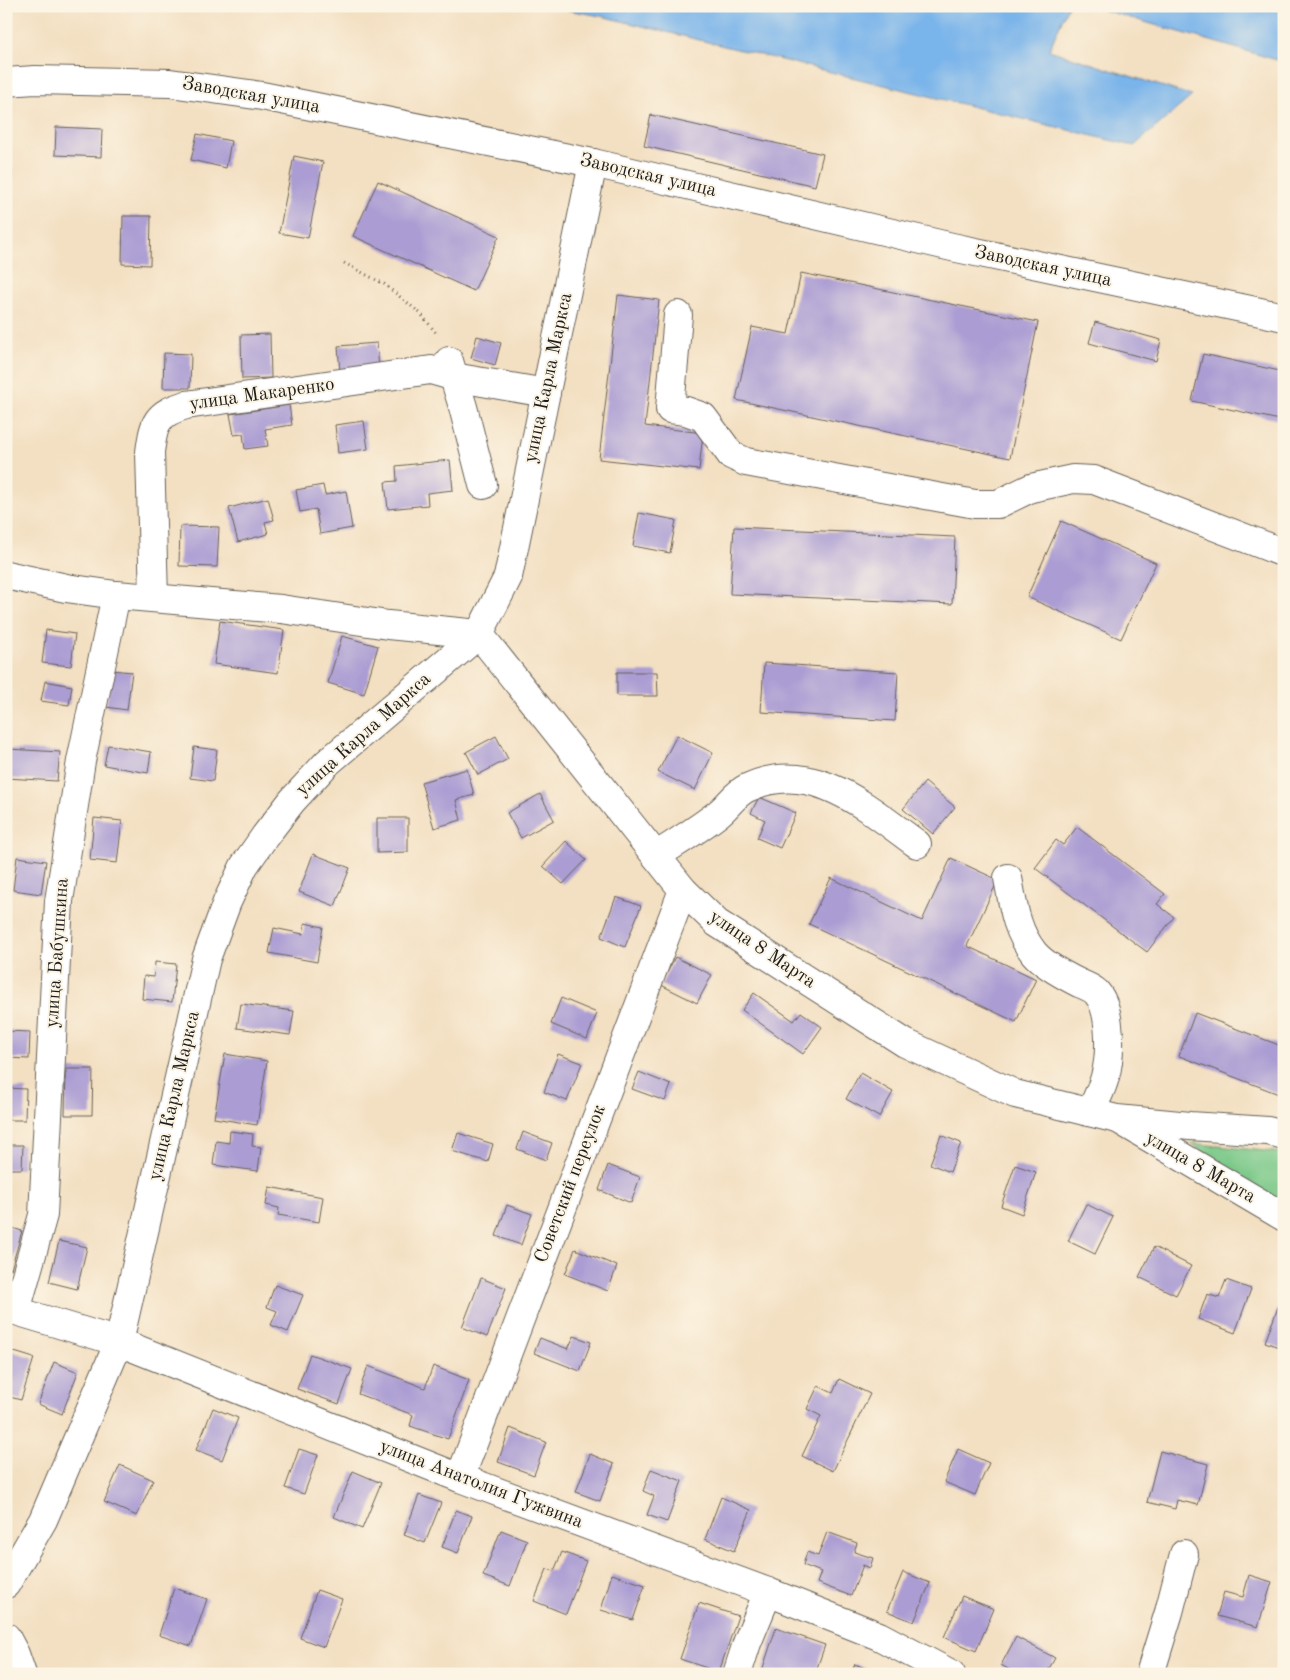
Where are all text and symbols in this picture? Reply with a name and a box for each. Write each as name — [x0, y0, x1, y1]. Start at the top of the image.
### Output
street label: Заводская улица — [181, 75, 322, 118]
street label: Заводская улица — [578, 151, 719, 201]
street label: Заводская улица — [973, 243, 1114, 291]
street label: улица Карла Маркса — [522, 291, 576, 465]
street label: улица Макаренко — [188, 375, 336, 415]
street label: улица Карла Маркса — [293, 669, 435, 800]
street label: улица Бабушкина — [43, 877, 73, 1029]
street label: улица 8 Марта — [705, 908, 819, 993]
street label: улица Карла Маркса — [146, 1009, 204, 1183]
street label: Советский переулок — [532, 1102, 610, 1266]
street label: улица 8 Марта — [1142, 1129, 1259, 1207]
street label: улица Анатолия Гужвина — [377, 1437, 586, 1533]

